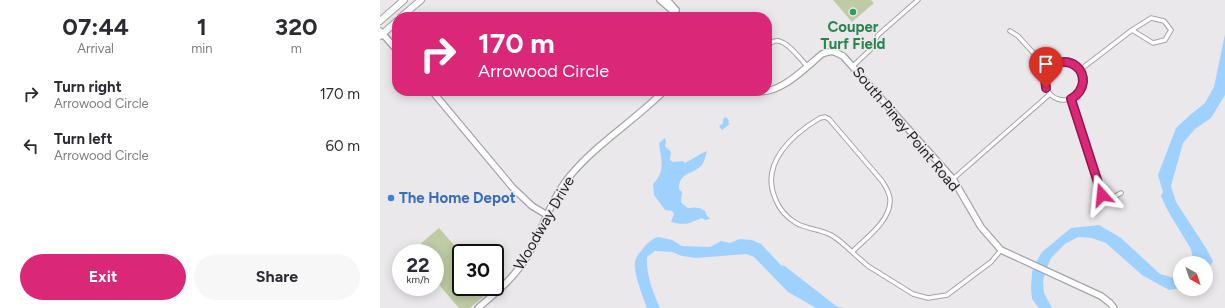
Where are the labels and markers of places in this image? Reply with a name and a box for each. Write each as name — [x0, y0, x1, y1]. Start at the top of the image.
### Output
marker: Couper Turf Field — [848, 7, 858, 17]
place label: Couper Turf Field — [820, 18, 886, 53]
pin — [1029, 47, 1063, 88]
place label: The Home Depot — [399, 189, 516, 207]
marker: The Home Depot — [386, 193, 396, 203]

